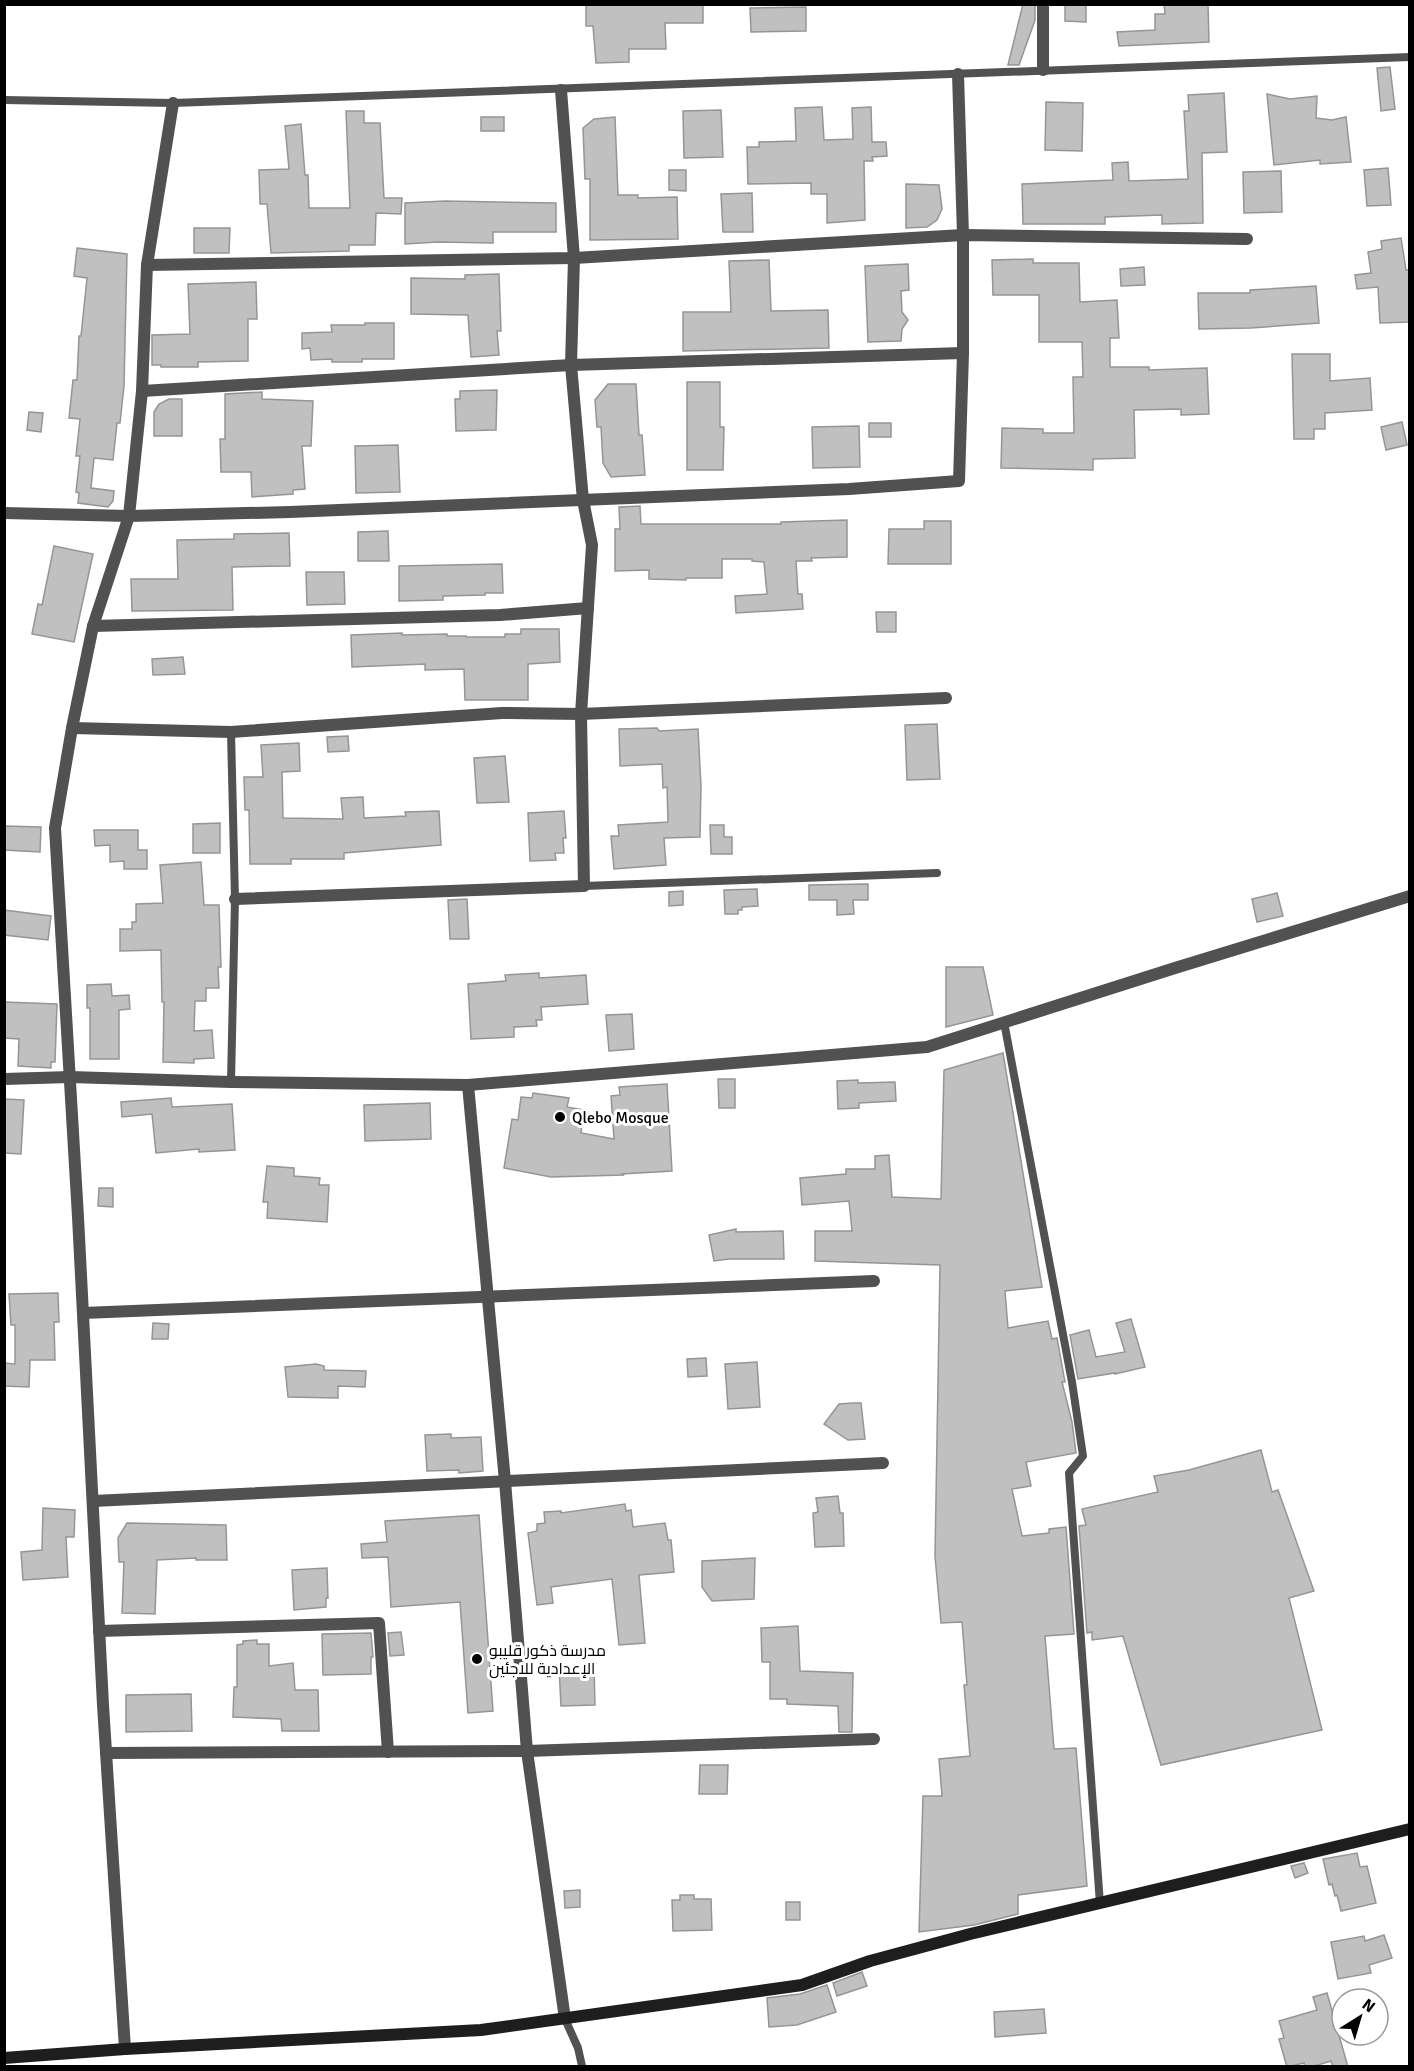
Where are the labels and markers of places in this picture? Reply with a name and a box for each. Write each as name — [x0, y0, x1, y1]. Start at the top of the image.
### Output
place label: Qlebo Mosque — [572, 1108, 669, 1128]
marker: Qlebo Mosque — [553, 1110, 567, 1124]
place label: مدرسة ذكور قليبو الإعدادية للاجئين — [489, 1641, 606, 1679]
marker: مدرسة ذكور قليبو الإعدادية للاجئين — [470, 1652, 484, 1666]

